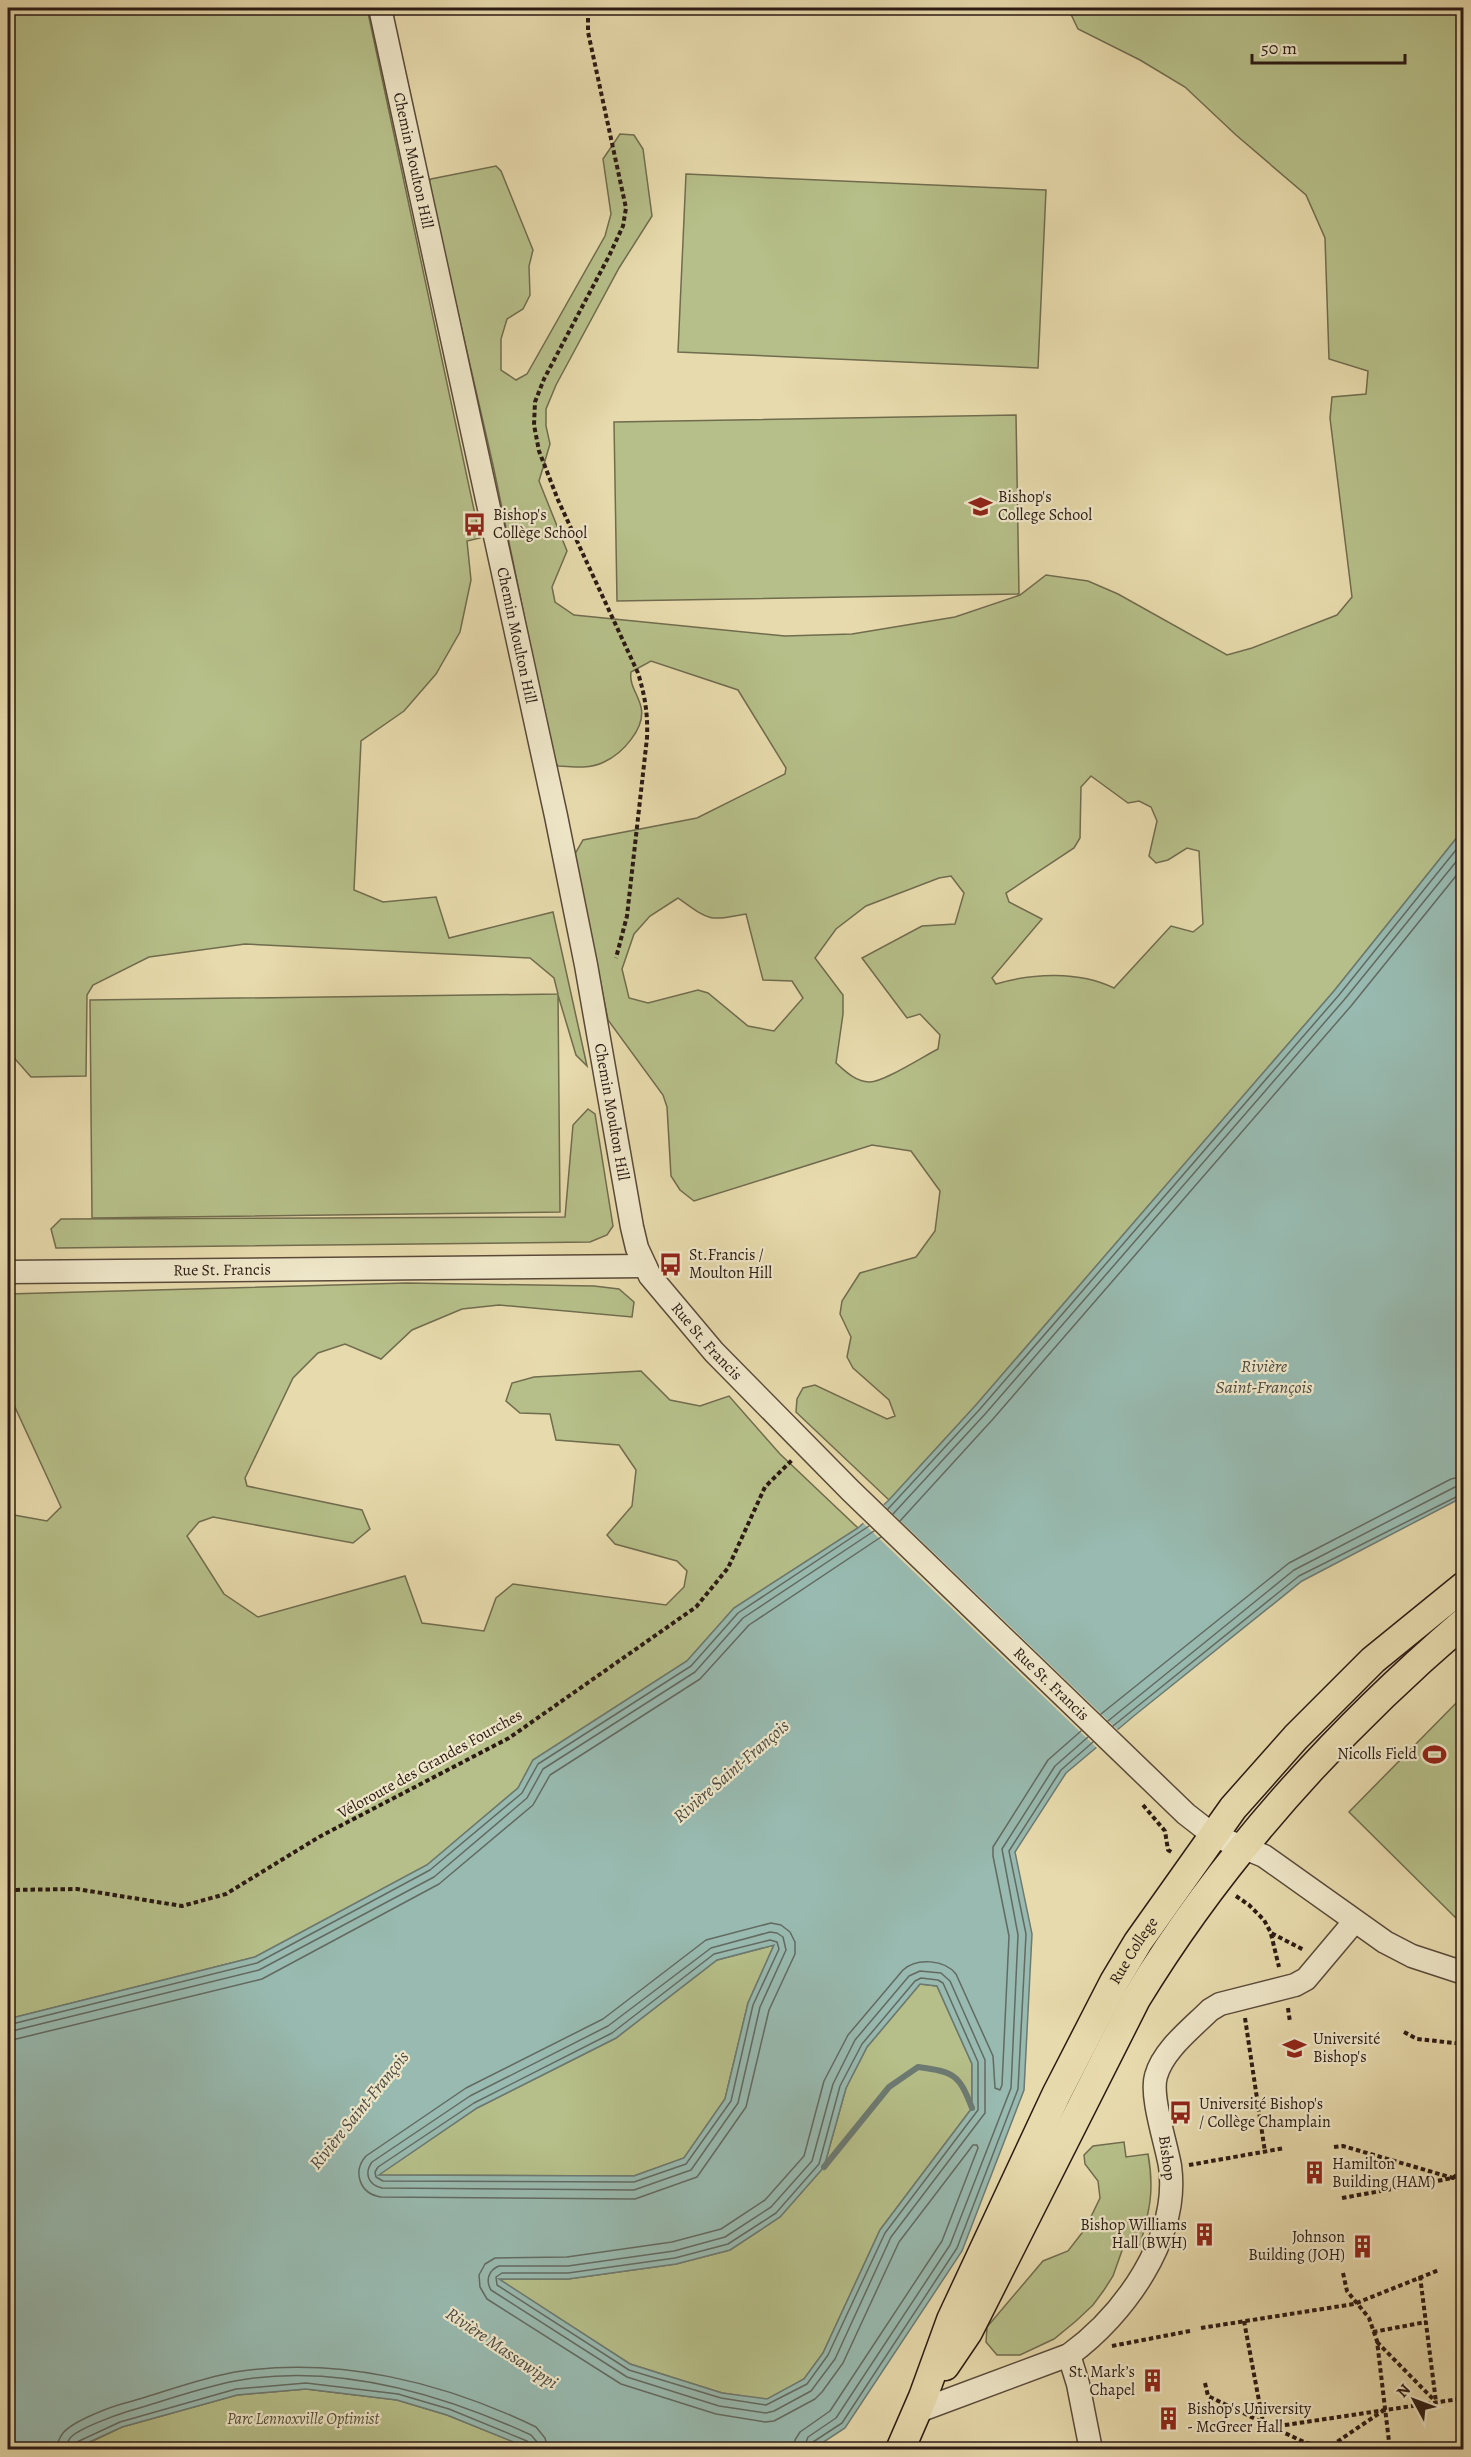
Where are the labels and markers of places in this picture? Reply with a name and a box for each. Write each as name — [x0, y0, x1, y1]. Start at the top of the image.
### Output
place label: Bishop's College School — [998, 486, 1092, 526]
school or university icon: Bishop's College School — [967, 493, 993, 519]
place label: Bishop's Collège School — [493, 504, 587, 544]
bus stop icon: Bishop's Collège School — [462, 511, 488, 537]
place label: St.Francis / Moulton Hill — [689, 1244, 772, 1284]
bus stop icon: St.Francis / Moulton Hill — [658, 1251, 684, 1277]
sports icon: Nicolls Field — [1422, 1741, 1448, 1767]
place label: Nicolls Field — [1337, 1743, 1417, 1765]
place label: Université Bishop's — [1313, 2028, 1380, 2068]
school or university icon: Université Bishop's — [1282, 2035, 1308, 2061]
place label: Université Bishop's / Collège Champlain — [1199, 2093, 1331, 2133]
bus stop icon: Université Bishop's / Collège Champlain — [1168, 2100, 1194, 2126]
place label: Hamilton Building (HAM) — [1332, 2153, 1435, 2193]
building icon: Hamilton Building (HAM) — [1301, 2160, 1327, 2186]
place label: Bishop Williams Hall (BWH) — [1080, 2214, 1187, 2254]
building icon: Bishop Williams Hall (BWH) — [1192, 2221, 1218, 2247]
place label: Johnson Building (JOH) — [1248, 2226, 1345, 2266]
building icon: Johnson Building (JOH) — [1350, 2233, 1376, 2259]
place label: St. Mark’s Chapel — [1069, 2361, 1135, 2401]
building icon: St. Mark’s Chapel — [1140, 2368, 1166, 2394]
place label: Bishop's University - McGreer Hall — [1187, 2398, 1312, 2438]
building icon: Bishop's University - McGreer Hall — [1156, 2405, 1182, 2431]

